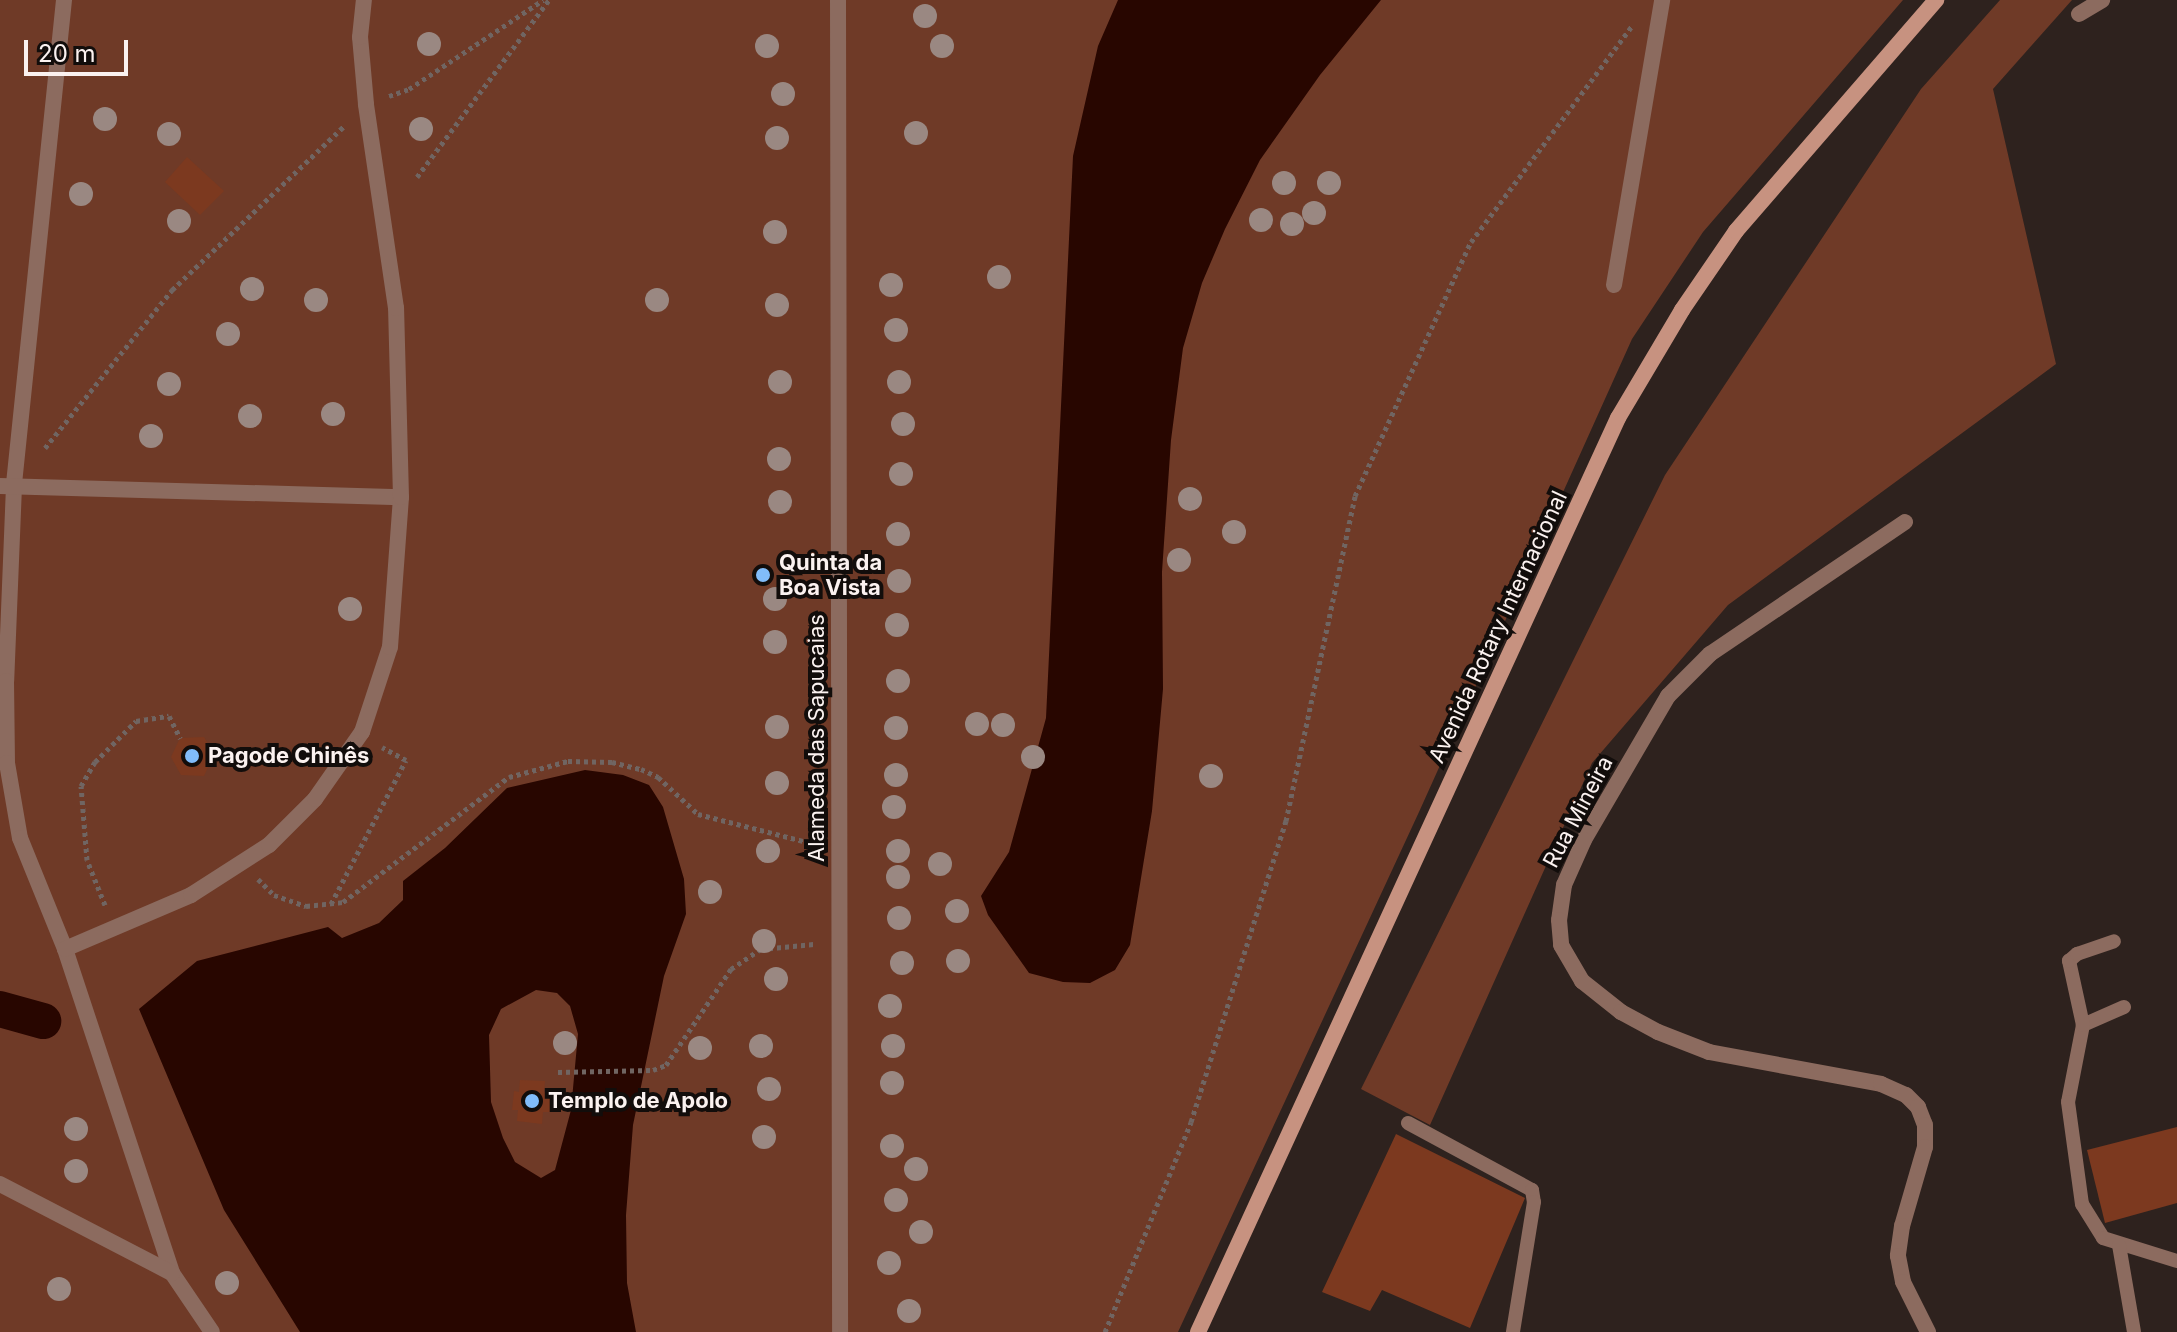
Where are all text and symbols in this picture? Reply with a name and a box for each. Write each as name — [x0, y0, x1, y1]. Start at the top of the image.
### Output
scale bar — [28, 24, 132, 74]
text: 20 m — [38, 39, 96, 68]
street label: Avenida Rotary Internacional — [1423, 487, 1573, 767]
place label: Quinta da Boa Vista — [779, 549, 882, 600]
marker: Quinta da Boa Vista — [754, 566, 772, 584]
street label: Alameda das Sapucaias — [804, 614, 830, 862]
place label: Pagode Chinês — [208, 743, 369, 769]
marker: Pagode Chinês — [183, 747, 201, 765]
street label: Rua Mineira — [1538, 752, 1618, 872]
place label: Templo de Apolo — [548, 1088, 728, 1114]
marker: Templo de Apolo — [523, 1092, 541, 1110]

